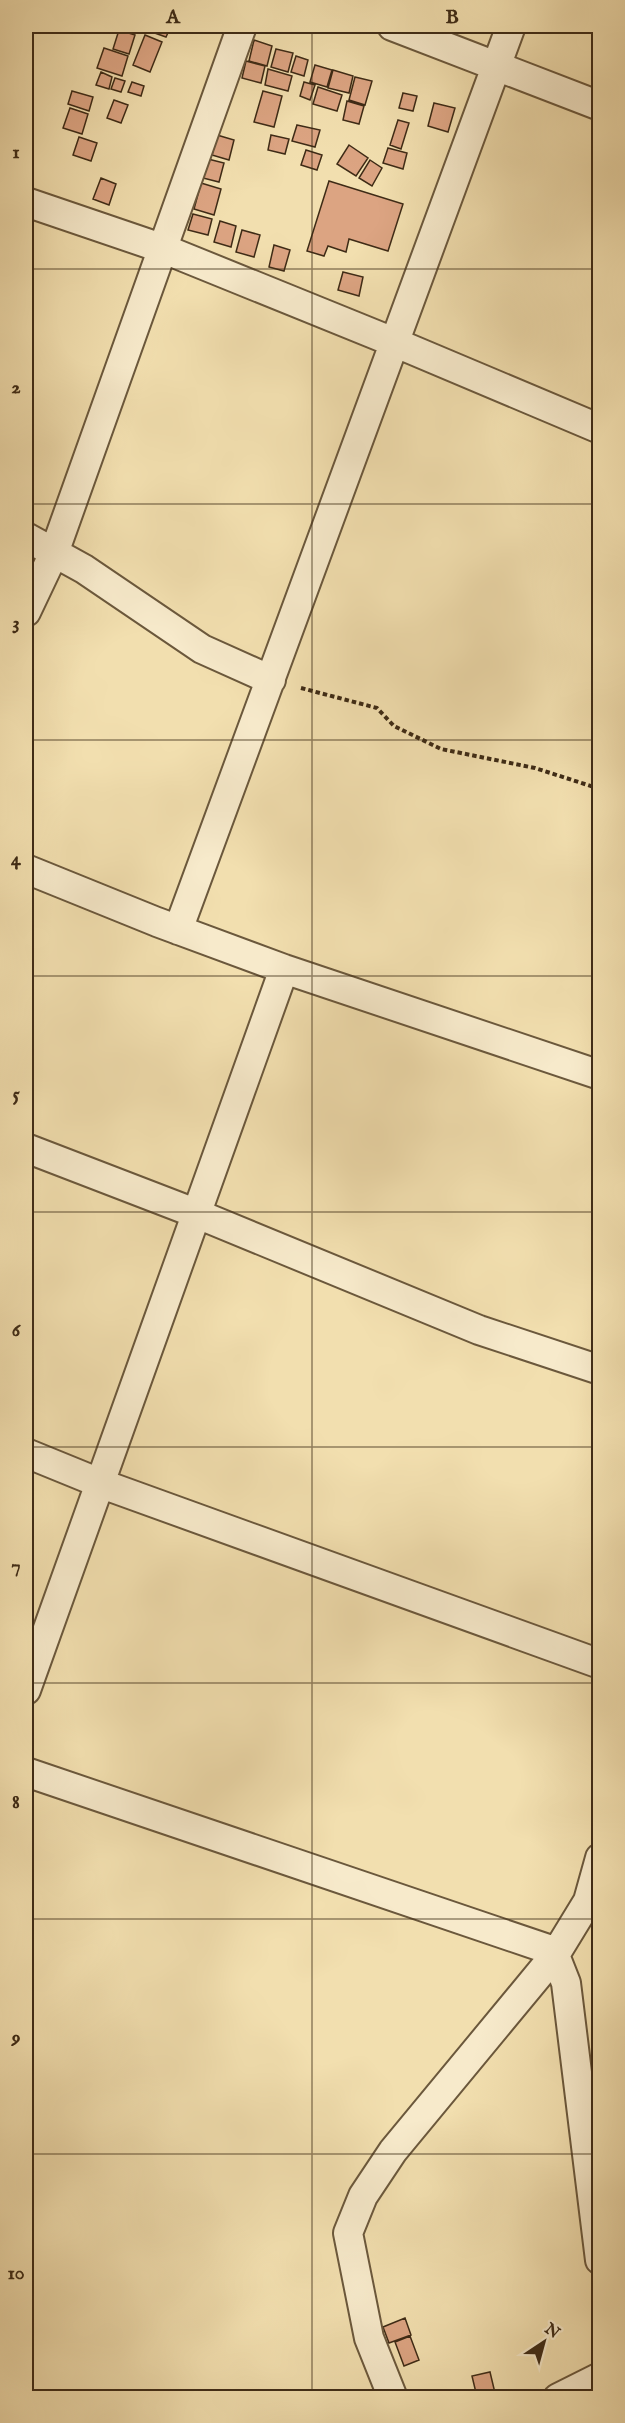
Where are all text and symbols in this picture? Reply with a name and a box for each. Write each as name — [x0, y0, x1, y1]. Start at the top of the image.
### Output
text: A — [165, 5, 181, 30]
text: B — [445, 5, 459, 30]
text: 1 — [12, 140, 20, 165]
text: 2 — [11, 375, 21, 400]
text: 3 — [12, 611, 20, 636]
text: 4 — [11, 847, 22, 872]
text: 5 — [12, 1082, 20, 1107]
text: 6 — [12, 1318, 22, 1343]
text: 7 — [11, 1554, 21, 1579]
text: 8 — [12, 1790, 20, 1815]
text: 9 — [11, 2025, 21, 2050]
text: 10 — [7, 2261, 25, 2286]
north arrow — [514, 2312, 574, 2372]
text: N — [539, 2319, 563, 2344]

